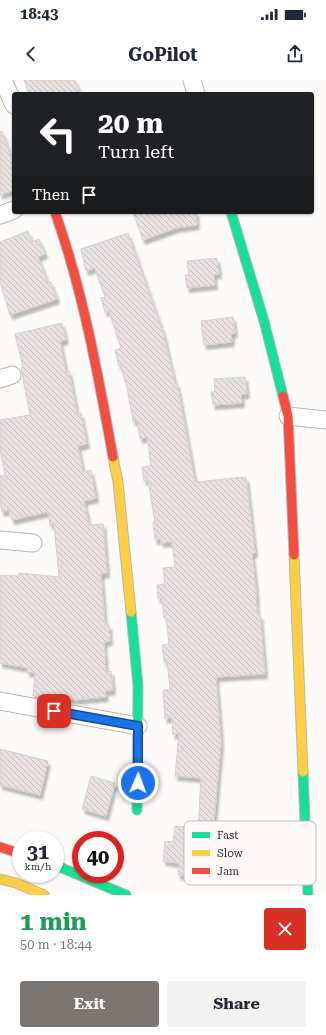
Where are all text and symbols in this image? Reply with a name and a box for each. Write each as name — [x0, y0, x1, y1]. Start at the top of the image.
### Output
text: 18:43 — [20, 5, 58, 23]
icon: back — [20, 43, 42, 65]
icon: share — [284, 43, 306, 65]
text: GoPilot — [128, 44, 198, 65]
text: 20 m — [98, 107, 163, 140]
icon: left — [32, 108, 84, 160]
text: Turn left — [98, 141, 174, 162]
icon: arrive — [78, 184, 100, 206]
text: Then — [32, 186, 70, 204]
pin — [37, 694, 71, 728]
icon: arrive — [43, 700, 65, 722]
position arrow — [117, 762, 159, 804]
legend — [184, 821, 316, 885]
text: Fast — [217, 829, 238, 842]
speed limit sign: 40 — [72, 831, 124, 883]
text: 31 — [27, 840, 49, 864]
text: Slow — [217, 847, 244, 860]
text: km/h — [25, 861, 51, 872]
text: Jam — [217, 865, 239, 878]
text: 1 min — [20, 908, 87, 936]
button: close — [264, 908, 306, 950]
text: 50 m · 18:44 — [20, 937, 92, 952]
button: Exit — [20, 981, 159, 1027]
button: Share — [167, 981, 306, 1027]

